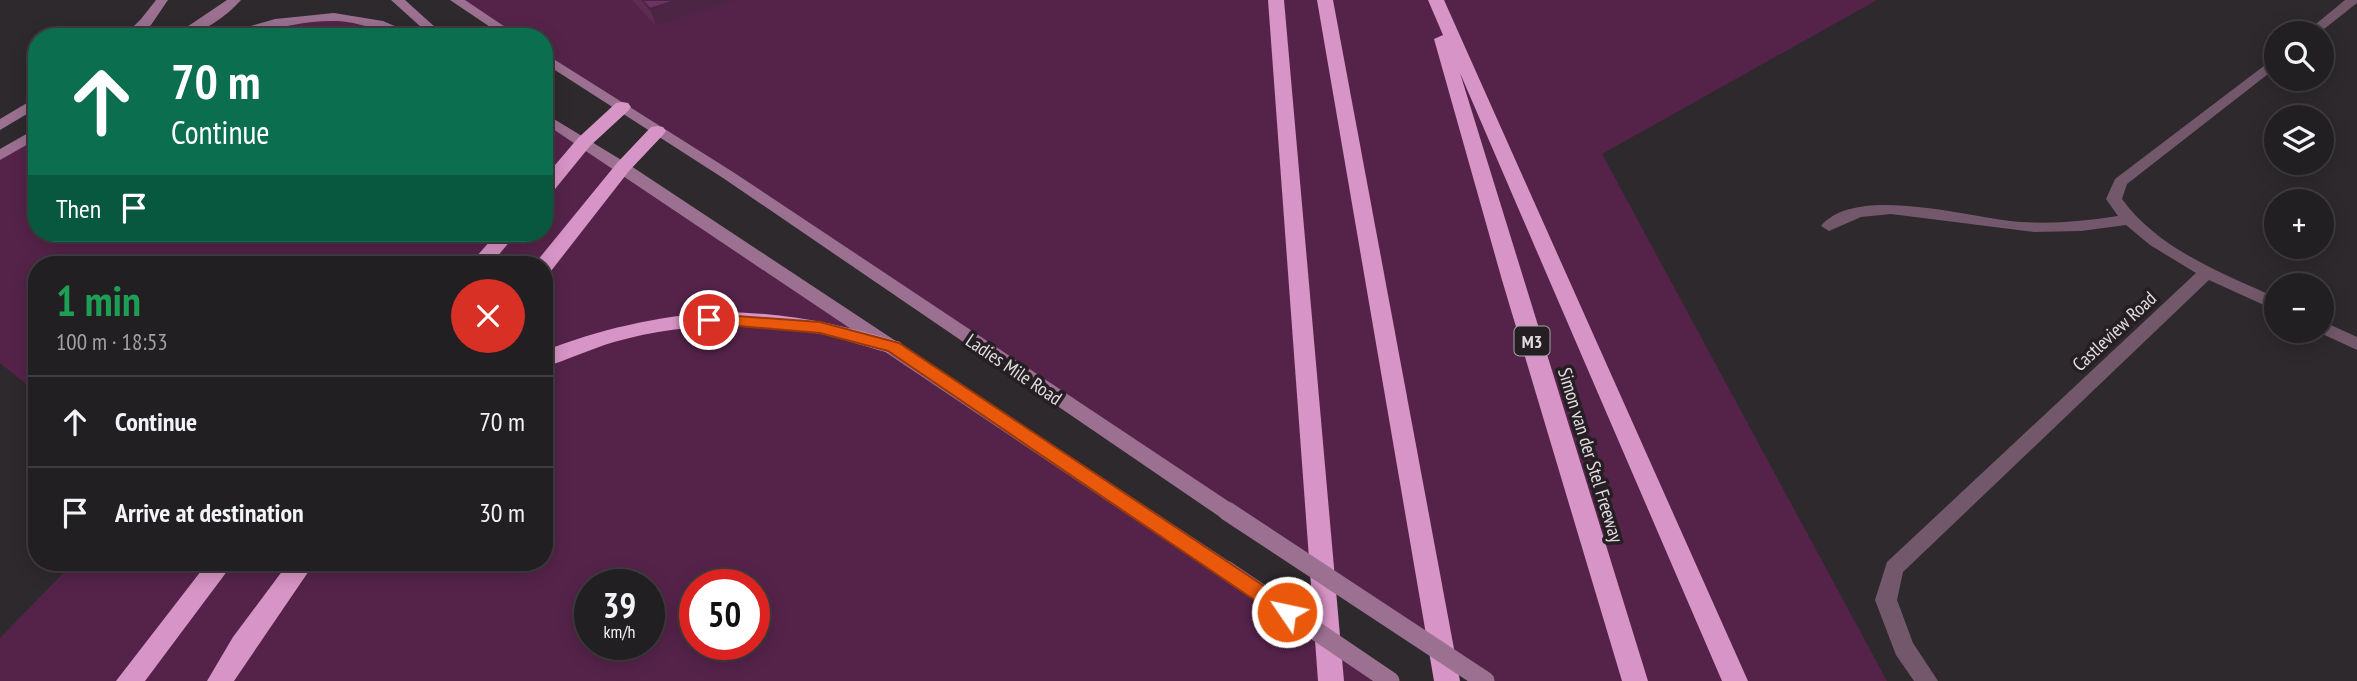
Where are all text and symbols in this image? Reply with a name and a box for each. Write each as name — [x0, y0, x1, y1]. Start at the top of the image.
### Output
map controls — [2264, 21, 2334, 343]
button: search — [2264, 21, 2334, 91]
text: 70 m — [171, 49, 260, 113]
icon: ahead — [56, 56, 147, 147]
button: layers — [2264, 105, 2334, 175]
text: Continue — [171, 111, 270, 153]
icon: arrive — [115, 189, 153, 227]
button: + — [2264, 189, 2334, 259]
text: Then — [56, 192, 101, 225]
text: 1 min — [56, 273, 141, 328]
button: − — [2264, 273, 2334, 343]
button: close — [451, 279, 525, 353]
street label: Castleview Road — [2067, 286, 2161, 376]
pin — [679, 290, 739, 350]
icon: arrive — [690, 301, 728, 339]
road number: M3 — [1514, 326, 1550, 356]
text: 100 m · 18:53 — [56, 327, 168, 356]
street label: Ladies Mile Road — [961, 328, 1067, 410]
street label: Simon van der Stel Freeway — [1553, 365, 1629, 546]
icon: ahead — [56, 403, 94, 441]
text: Continue — [115, 405, 197, 438]
text: 70 m — [479, 405, 525, 438]
icon: arrive — [56, 494, 94, 532]
text: Arrive at destination — [115, 496, 304, 529]
text: 30 m — [479, 496, 525, 529]
speed limit sign: 50 — [679, 569, 770, 660]
position arrow — [1250, 575, 1324, 649]
text: 39 — [603, 582, 636, 628]
text: km/h — [604, 620, 635, 643]

